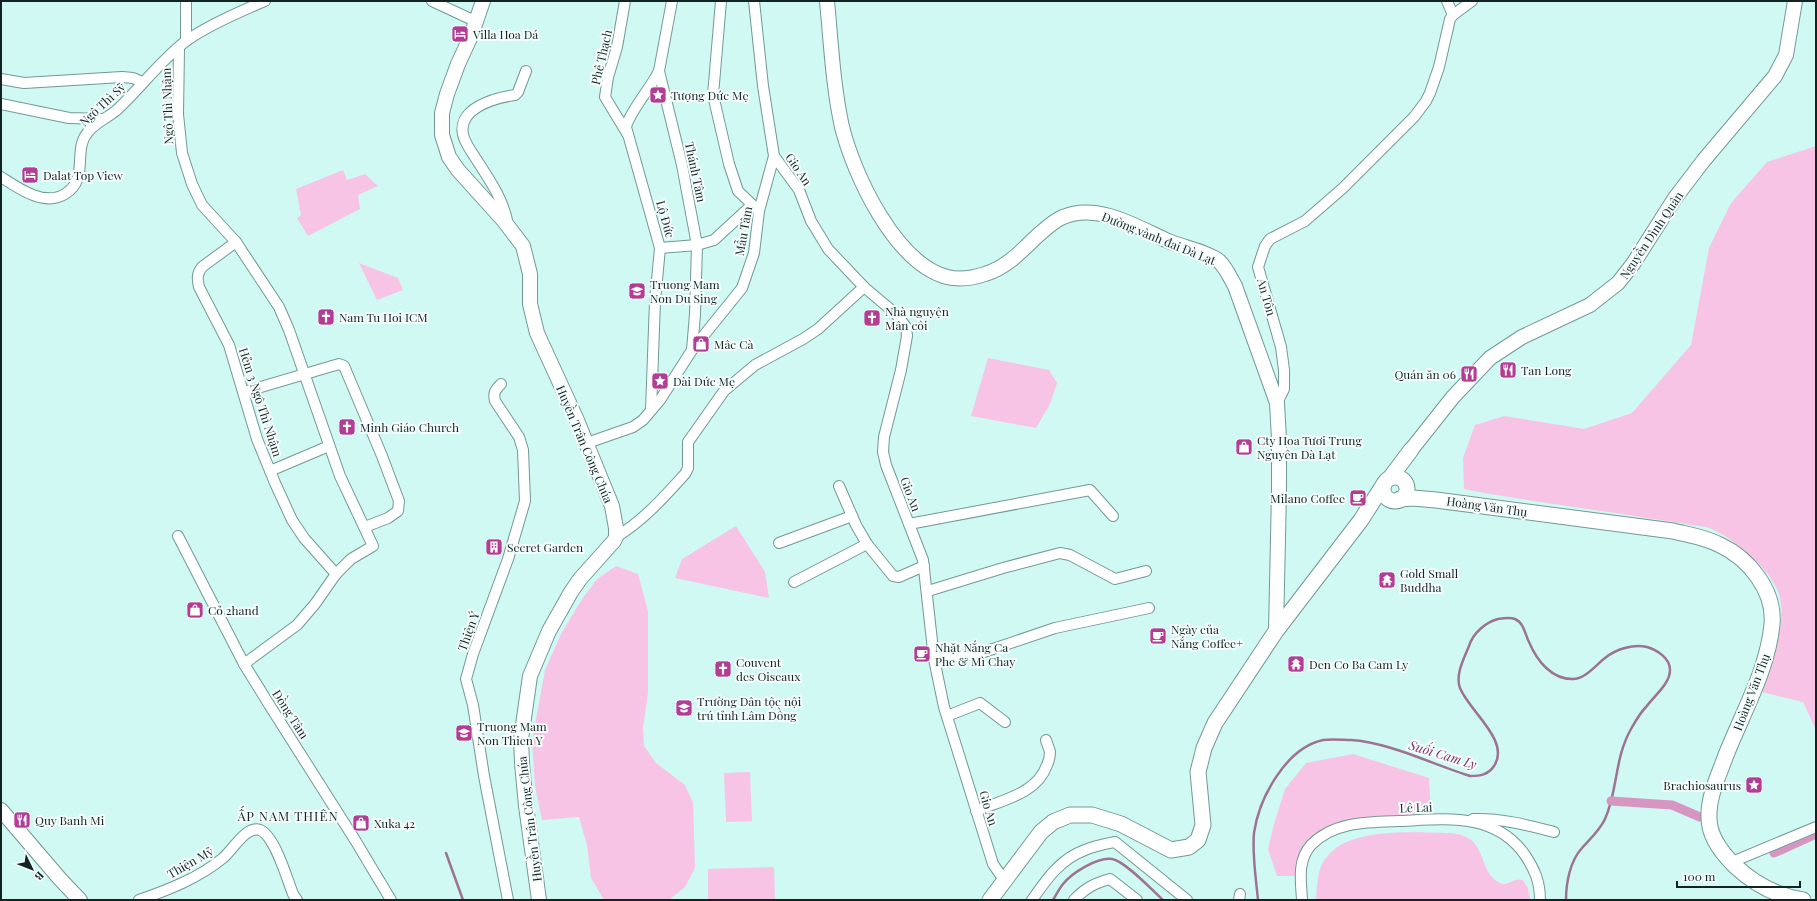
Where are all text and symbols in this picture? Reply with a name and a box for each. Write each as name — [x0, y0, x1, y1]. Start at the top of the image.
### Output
hotel icon: Villa Hoa Dá — [450, 24, 470, 44]
place label: Villa Hoa Dá — [472, 26, 538, 42]
street label: Phê Thạch — [587, 28, 615, 86]
street label: Ngô Thì Nhậm — [158, 67, 176, 145]
street label: Ngô Thì Sỹ — [76, 79, 128, 129]
place icon: Tượng Đức Mẹ — [648, 85, 668, 105]
place label: Tượng Đức Mẹ — [671, 87, 749, 103]
street label: Thánh Tâm — [682, 140, 710, 204]
street label: Gio An — [782, 150, 816, 188]
hotel icon: Dalat Top View — [20, 165, 40, 185]
place label: Dalat Top View — [43, 167, 124, 183]
street label: Nguyễn Đình Quân — [1616, 188, 1686, 282]
street label: Lộ Đức — [653, 198, 679, 240]
street label: Mẫu Tâm — [731, 205, 755, 257]
street label: Đường vành đai Đà Lạt — [1100, 208, 1219, 268]
place label: Truong Mam Non Du Sing — [650, 276, 720, 306]
street label: An Tôn — [1254, 276, 1280, 318]
school or university icon: Truong Mam Non Du Sing — [627, 281, 647, 301]
place label: Nhà nguyện Mân côi — [885, 303, 949, 333]
church icon: Nam Tu Hoi ICM — [316, 307, 336, 327]
church icon: Nhà nguyện Mân côi — [862, 308, 882, 328]
place label: Nam Tu Hoi ICM — [339, 309, 428, 325]
shop icon: Mâc Cà — [691, 334, 711, 354]
place label: Mâc Cà — [714, 336, 753, 352]
street label: Hẻm 3 Ngô Thì Nhậm — [236, 345, 286, 459]
restaurant icon: Tan Long — [1498, 360, 1518, 380]
place label: Tan Long — [1521, 362, 1572, 378]
restaurant icon: Quán ăn 06 — [1459, 364, 1479, 384]
place label: Quán ăn 06 — [1394, 366, 1456, 382]
place icon: Đài Đức Mẹ — [650, 371, 670, 391]
place label: Đài Đức Mẹ — [673, 373, 735, 389]
street label: Huyền Trân Công Chúa — [553, 383, 617, 505]
church icon: Minh Giáo Church — [337, 417, 357, 437]
place label: Minh Giáo Church — [360, 419, 459, 435]
place label: Cty Hoa Tươi Trung Nguyên Đà Lạt — [1257, 432, 1362, 462]
shop icon: Cty Hoa Tươi Trung Nguyên Đà Lạt — [1234, 437, 1254, 457]
street label: Gio An — [897, 474, 925, 514]
cafe icon: Milano Coffee — [1348, 488, 1368, 508]
place label: Milano Coffee — [1270, 490, 1345, 506]
street label: Hoàng Văn Thụ — [1446, 492, 1528, 520]
building icon: Secret Garden — [484, 537, 504, 557]
place label: Secret Garden — [507, 539, 583, 555]
place label: Gold Small Buddha — [1400, 565, 1459, 595]
temple icon: Gold Small Buddha — [1377, 570, 1397, 590]
shop icon: Cỏ 2hand — [185, 600, 205, 620]
place label: Cỏ 2hand — [208, 602, 259, 618]
street label: Thiện Ý — [453, 608, 483, 653]
place label: Ngày của Nắng Coffee+ — [1171, 621, 1243, 651]
cafe icon: Ngày của Nắng Coffee+ — [1148, 626, 1168, 646]
place label: Nhặt Nắng Ca Phe & Mì Chay — [935, 639, 1015, 669]
cafe icon: Nhặt Nắng Ca Phe & Mì Chay — [912, 644, 932, 664]
street label: Hoàng Văn Thụ — [1729, 651, 1773, 733]
place label: Couvent des Oiseaux — [736, 654, 801, 684]
temple icon: Den Co Ba Cam Ly — [1286, 654, 1306, 674]
place label: Den Co Ba Cam Ly — [1309, 656, 1408, 672]
church icon: Couvent des Oiseaux — [713, 659, 733, 679]
street label: Đồng Tâm — [269, 686, 313, 742]
place label: Trường Dân tộc nội trú tỉnh Lâm Đồng — [697, 693, 802, 723]
school or university icon: Trường Dân tộc nội trú tỉnh Lâm Đồng — [674, 698, 694, 718]
place label: Truong Mam Non Thien Y — [477, 718, 547, 748]
school or university icon: Truong Mam Non Thien Y — [454, 723, 474, 743]
water label: Suối Cam Ly — [1406, 734, 1479, 772]
street label: Huyền Trân Công Chúa — [513, 755, 545, 883]
place icon: Brachiosaurus — [1744, 775, 1764, 795]
place label: Brachiosaurus — [1663, 777, 1741, 793]
street label: Gio An — [976, 789, 1002, 827]
street label: Lê Lai — [1399, 798, 1433, 816]
district label: ẤP NAM THIÊN — [236, 805, 339, 824]
restaurant icon: Quy Banh Mi — [12, 810, 32, 830]
place label: Quy Banh Mi — [35, 812, 105, 828]
shop icon: Xuka 42 — [351, 813, 371, 833]
place label: Xuka 42 — [374, 815, 415, 831]
street label: Thiện Mỹ — [164, 842, 216, 882]
north arrow — [12, 849, 52, 889]
scale bar — [1677, 863, 1800, 889]
text: B — [31, 868, 48, 884]
text: 100 m — [1683, 868, 1716, 884]

